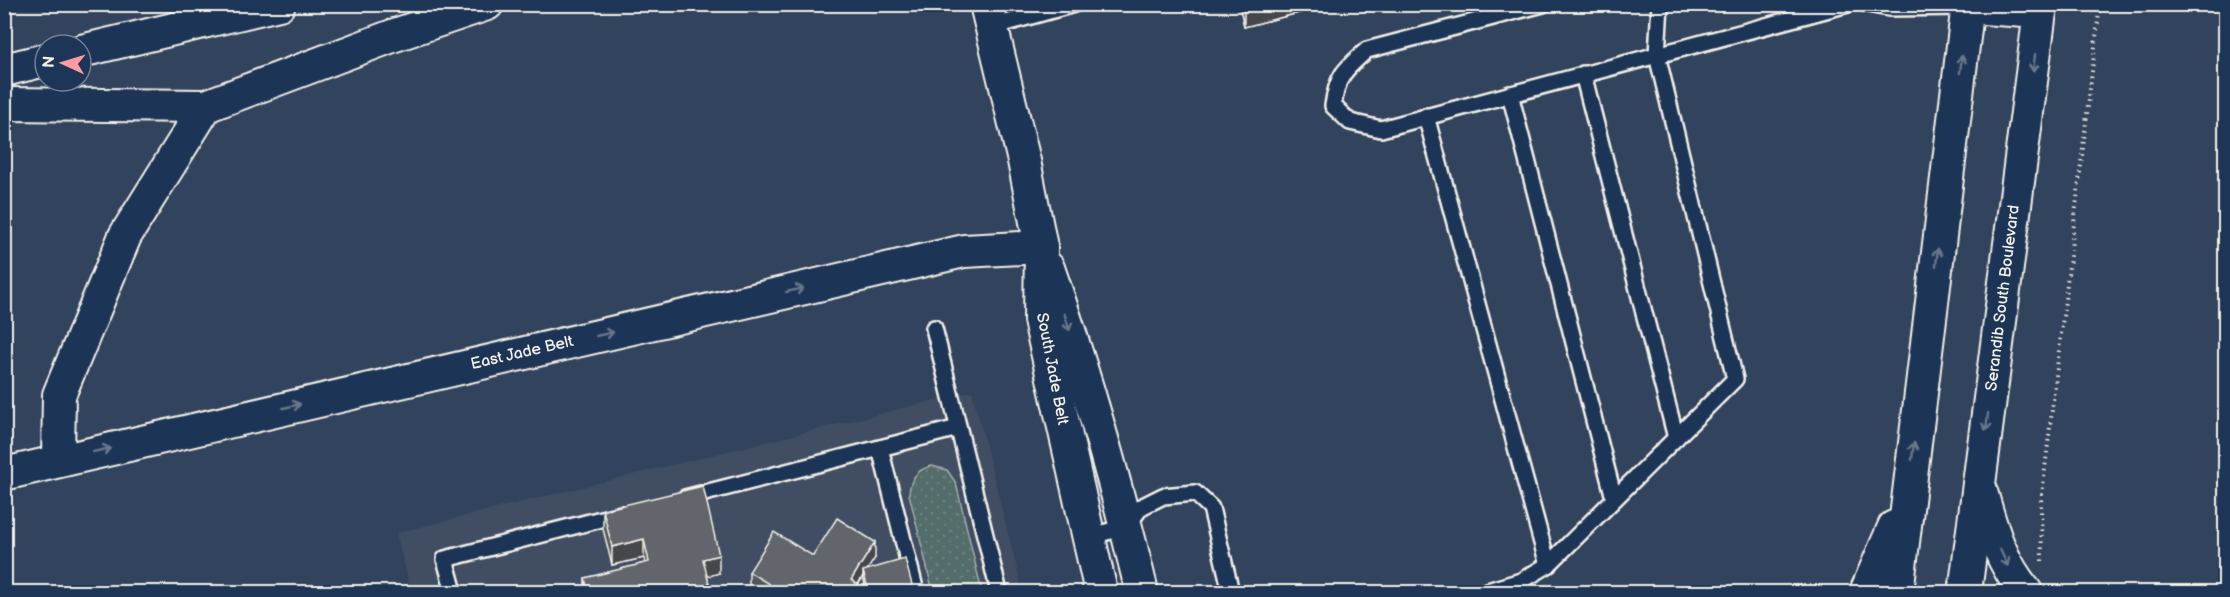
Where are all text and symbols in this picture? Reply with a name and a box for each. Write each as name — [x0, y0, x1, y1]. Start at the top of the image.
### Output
north arrow — [33, 33, 93, 93]
one-way arrow — [2028, 52, 2039, 72]
one-way arrow — [1956, 54, 1967, 74]
text: N — [40, 55, 59, 69]
street label: Serandib South Boulevard — [1982, 204, 2024, 392]
one-way arrow — [1932, 248, 1943, 268]
one-way arrow — [785, 283, 804, 295]
street label: South Jade Belt — [1032, 311, 1072, 427]
one-way arrow — [1062, 313, 1073, 332]
one-way arrow — [595, 327, 614, 339]
street label: East Jade Belt — [469, 332, 575, 374]
one-way arrow — [282, 400, 301, 411]
one-way arrow — [1981, 412, 1992, 432]
one-way arrow — [1908, 442, 1919, 461]
one-way arrow — [92, 444, 111, 455]
one-way arrow — [1998, 549, 2010, 567]

